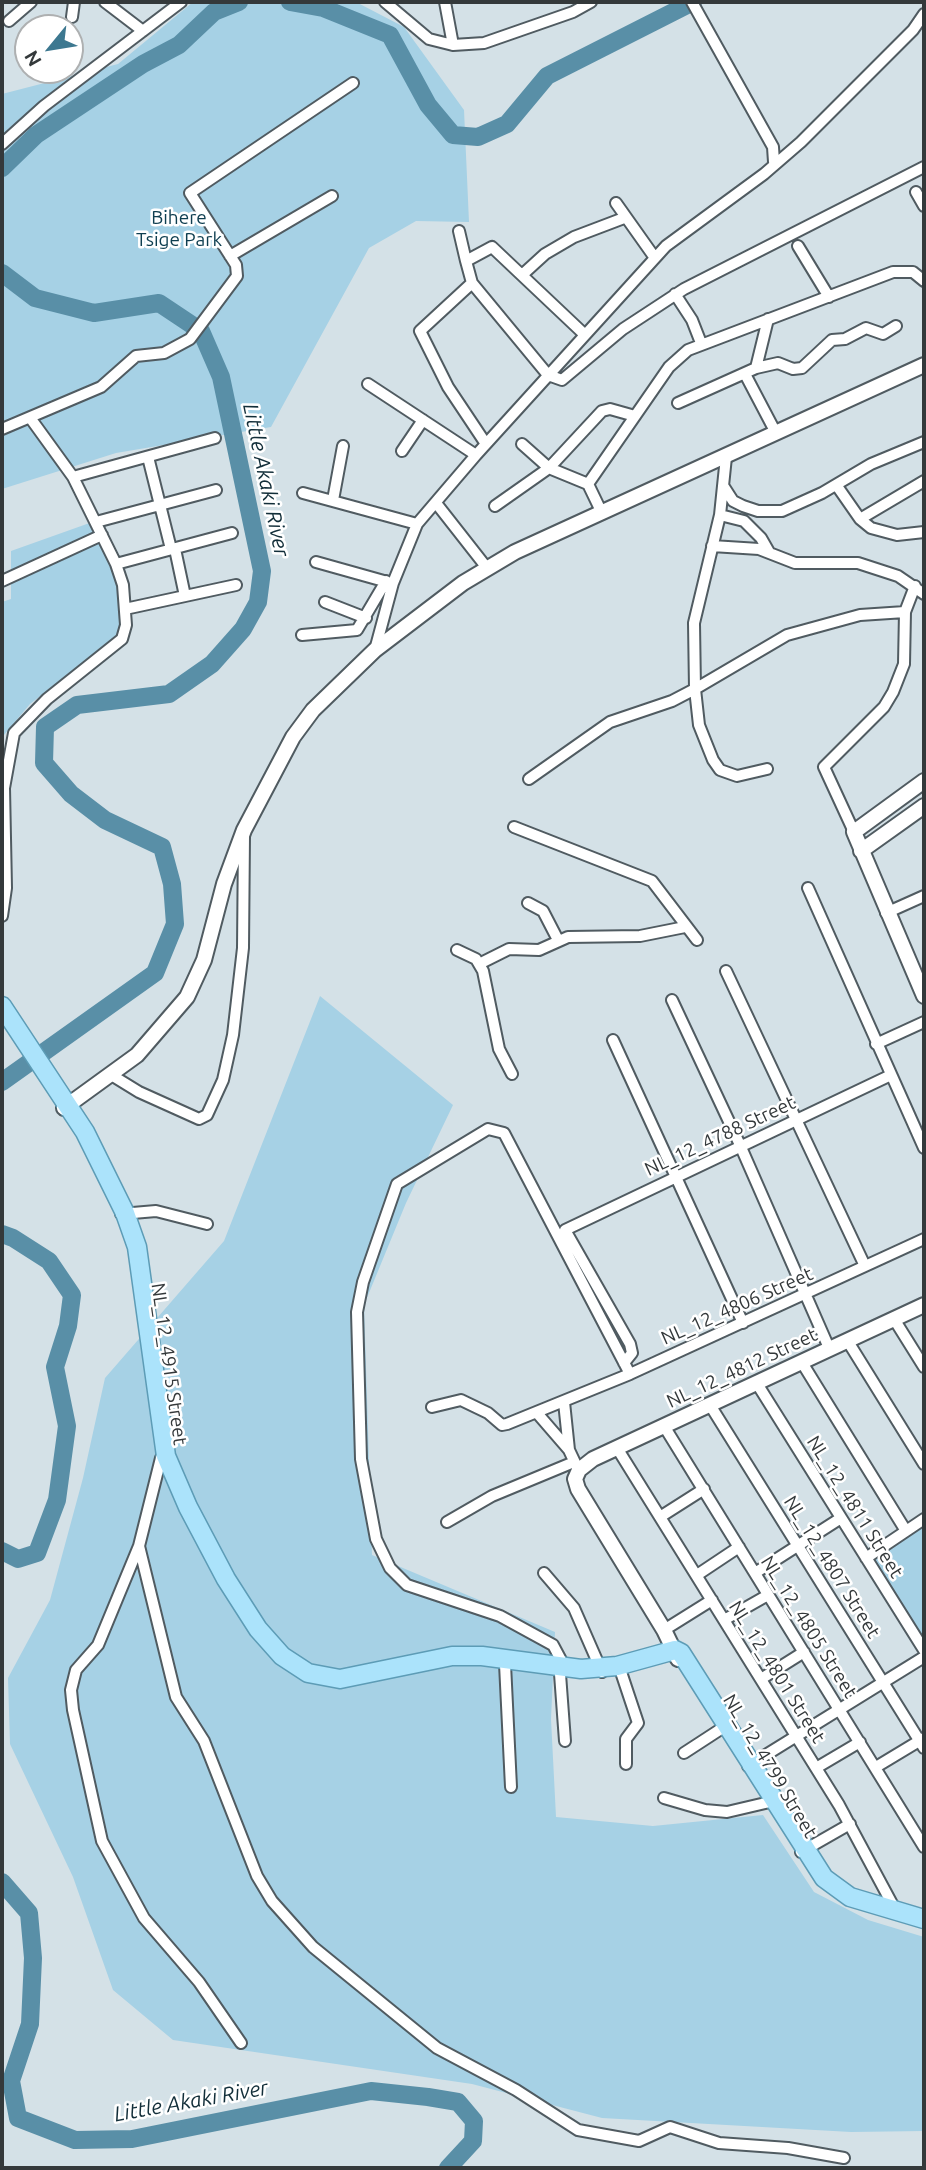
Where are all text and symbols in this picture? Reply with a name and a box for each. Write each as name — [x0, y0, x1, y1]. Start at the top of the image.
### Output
north arrow — [14, 14, 84, 84]
text: N — [19, 47, 46, 70]
park label: Bihere Tsige Park — [136, 207, 222, 251]
water label: Little Akaki River — [237, 401, 295, 559]
street label: NL_12_4788 Street — [641, 1091, 799, 1181]
street label: NL_12_4806 Street — [658, 1262, 816, 1350]
street label: NL_12_4915 Street — [146, 1281, 192, 1447]
street label: NL_12_4812 Street — [663, 1323, 821, 1413]
street label: NL_12_4811 Street — [802, 1432, 908, 1582]
street label: NL_12_4807 Street — [779, 1492, 885, 1642]
street label: NL_12_4805 Street — [756, 1552, 862, 1702]
street label: NL_12_4801 Street — [724, 1597, 830, 1747]
street label: NL_12_4799 Street — [718, 1690, 822, 1842]
water label: Little Akaki River — [112, 2075, 270, 2127]

